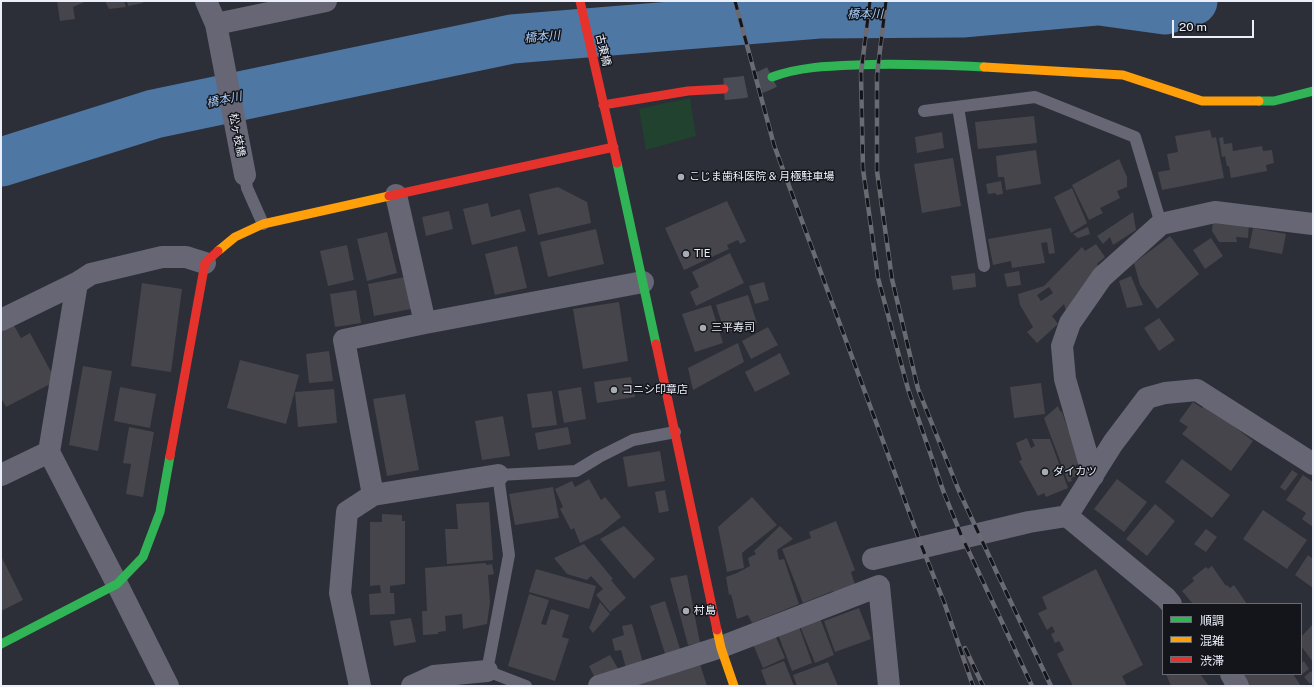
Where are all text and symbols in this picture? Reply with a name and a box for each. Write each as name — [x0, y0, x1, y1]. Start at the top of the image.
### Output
water label: 橋本川 — [847, 7, 883, 21]
scale bar — [1174, 12, 1256, 38]
text: 20 m — [1179, 20, 1207, 34]
water label: 橋本川 — [523, 28, 561, 46]
street label: 古東橋 — [593, 32, 613, 68]
water label: 橋本川 — [205, 89, 243, 111]
street label: 松ヶ枝橋 — [226, 112, 248, 158]
place label: こじま歯科医院 & 月極駐車場 — [689, 170, 834, 184]
marker: こじま歯科医院 & 月極駐車場 — [676, 172, 686, 182]
place label: TIE — [694, 247, 710, 261]
marker: TIE — [681, 249, 691, 259]
place label: 三平寿司 — [711, 321, 755, 335]
marker: 三平寿司 — [698, 323, 708, 333]
place label: コニシ印章店 — [622, 383, 688, 397]
marker: コニシ印章店 — [609, 385, 619, 395]
place label: ダイカツ — [1053, 465, 1097, 479]
marker: ダイカツ — [1040, 467, 1050, 477]
legend — [1162, 603, 1302, 675]
place label: 村島 — [694, 604, 716, 618]
marker: 村島 — [681, 606, 691, 616]
text: 順調 — [1200, 614, 1224, 628]
text: 混雑 — [1200, 634, 1224, 648]
text: 渋滞 — [1200, 654, 1224, 668]

